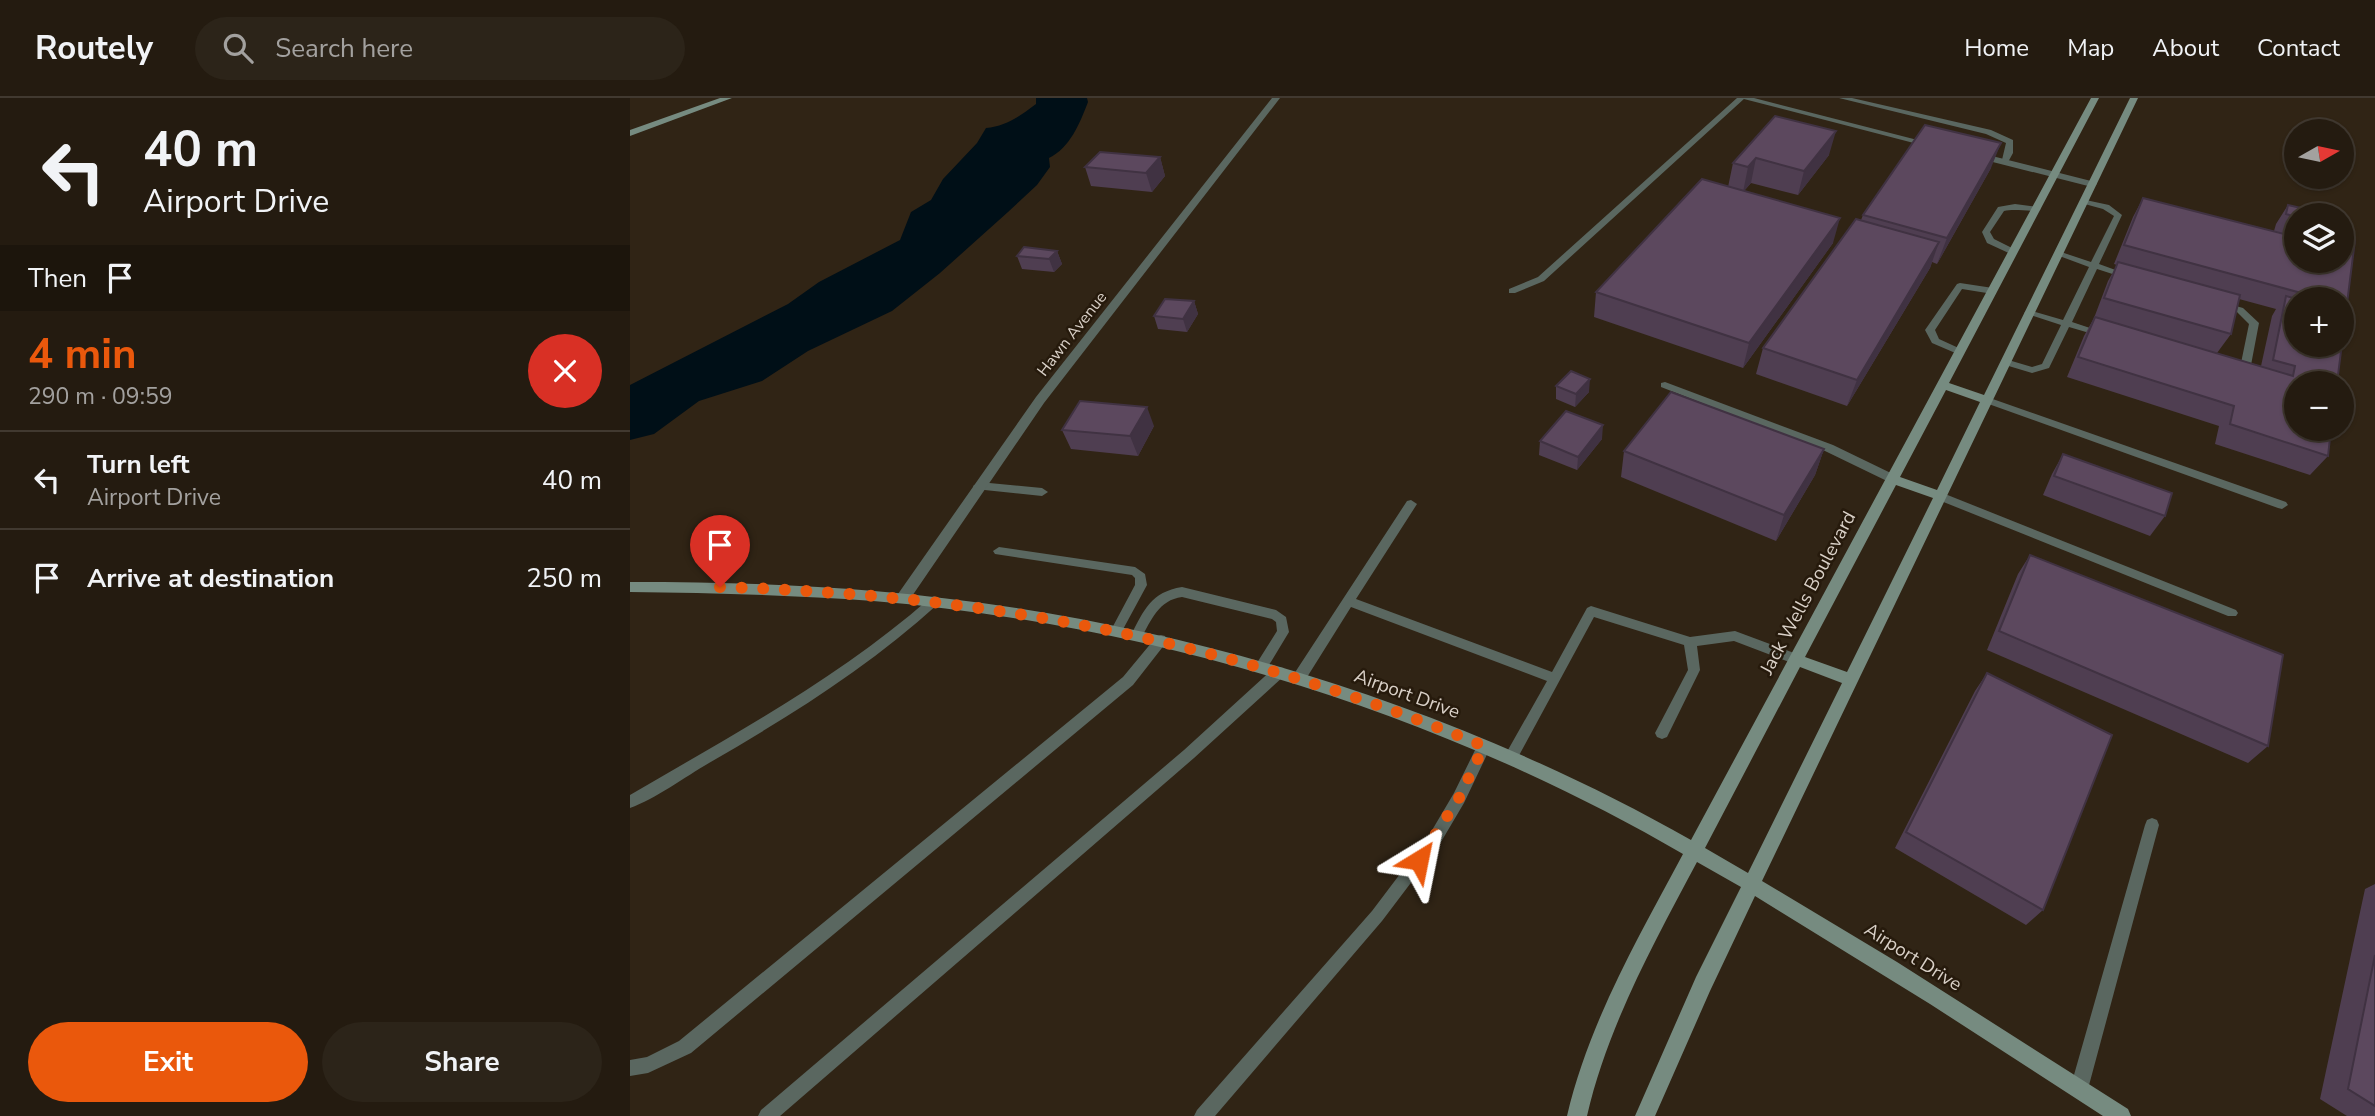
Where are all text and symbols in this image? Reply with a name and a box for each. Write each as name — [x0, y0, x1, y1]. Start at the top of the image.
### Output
search box — [195, 17, 685, 80]
text: Routely — [35, 26, 153, 71]
icon: search — [219, 29, 257, 67]
text: Search here — [275, 31, 413, 66]
text: Home — [1964, 32, 2029, 64]
text: Map — [2067, 32, 2114, 64]
text: About — [2152, 32, 2219, 64]
text: Contact — [2257, 32, 2340, 64]
text: 40 m — [143, 116, 258, 183]
north arrow — [2284, 119, 2354, 189]
map controls — [2284, 119, 2354, 441]
icon: left — [28, 126, 119, 217]
text: Airport Drive — [143, 180, 329, 223]
button: layers — [2284, 203, 2354, 273]
icon: arrive — [101, 259, 139, 297]
text: Then — [28, 261, 87, 296]
street label: Hawn Avenue — [1032, 287, 1112, 381]
button: + — [2284, 287, 2354, 357]
text: 4 min — [28, 326, 137, 383]
button: close — [528, 334, 602, 408]
button: − — [2284, 371, 2354, 441]
text: 290 m · 09:59 — [28, 381, 173, 412]
text: Turn left — [87, 447, 190, 482]
icon: left — [28, 461, 66, 499]
text: 40 m — [542, 463, 602, 498]
text: Airport Drive — [87, 482, 221, 513]
street label: Jack Wells Boulevard — [1753, 507, 1862, 680]
pin — [690, 515, 750, 587]
icon: arrive — [701, 526, 739, 564]
icon: arrive — [28, 559, 66, 597]
text: Arrive at destination — [87, 561, 334, 596]
text: 250 m — [526, 561, 602, 596]
street label: Airport Drive — [1351, 663, 1463, 725]
position arrow — [1382, 823, 1456, 897]
street label: Airport Drive — [1859, 917, 1967, 997]
button: Exit — [28, 1022, 308, 1102]
button: Share — [322, 1022, 602, 1102]

